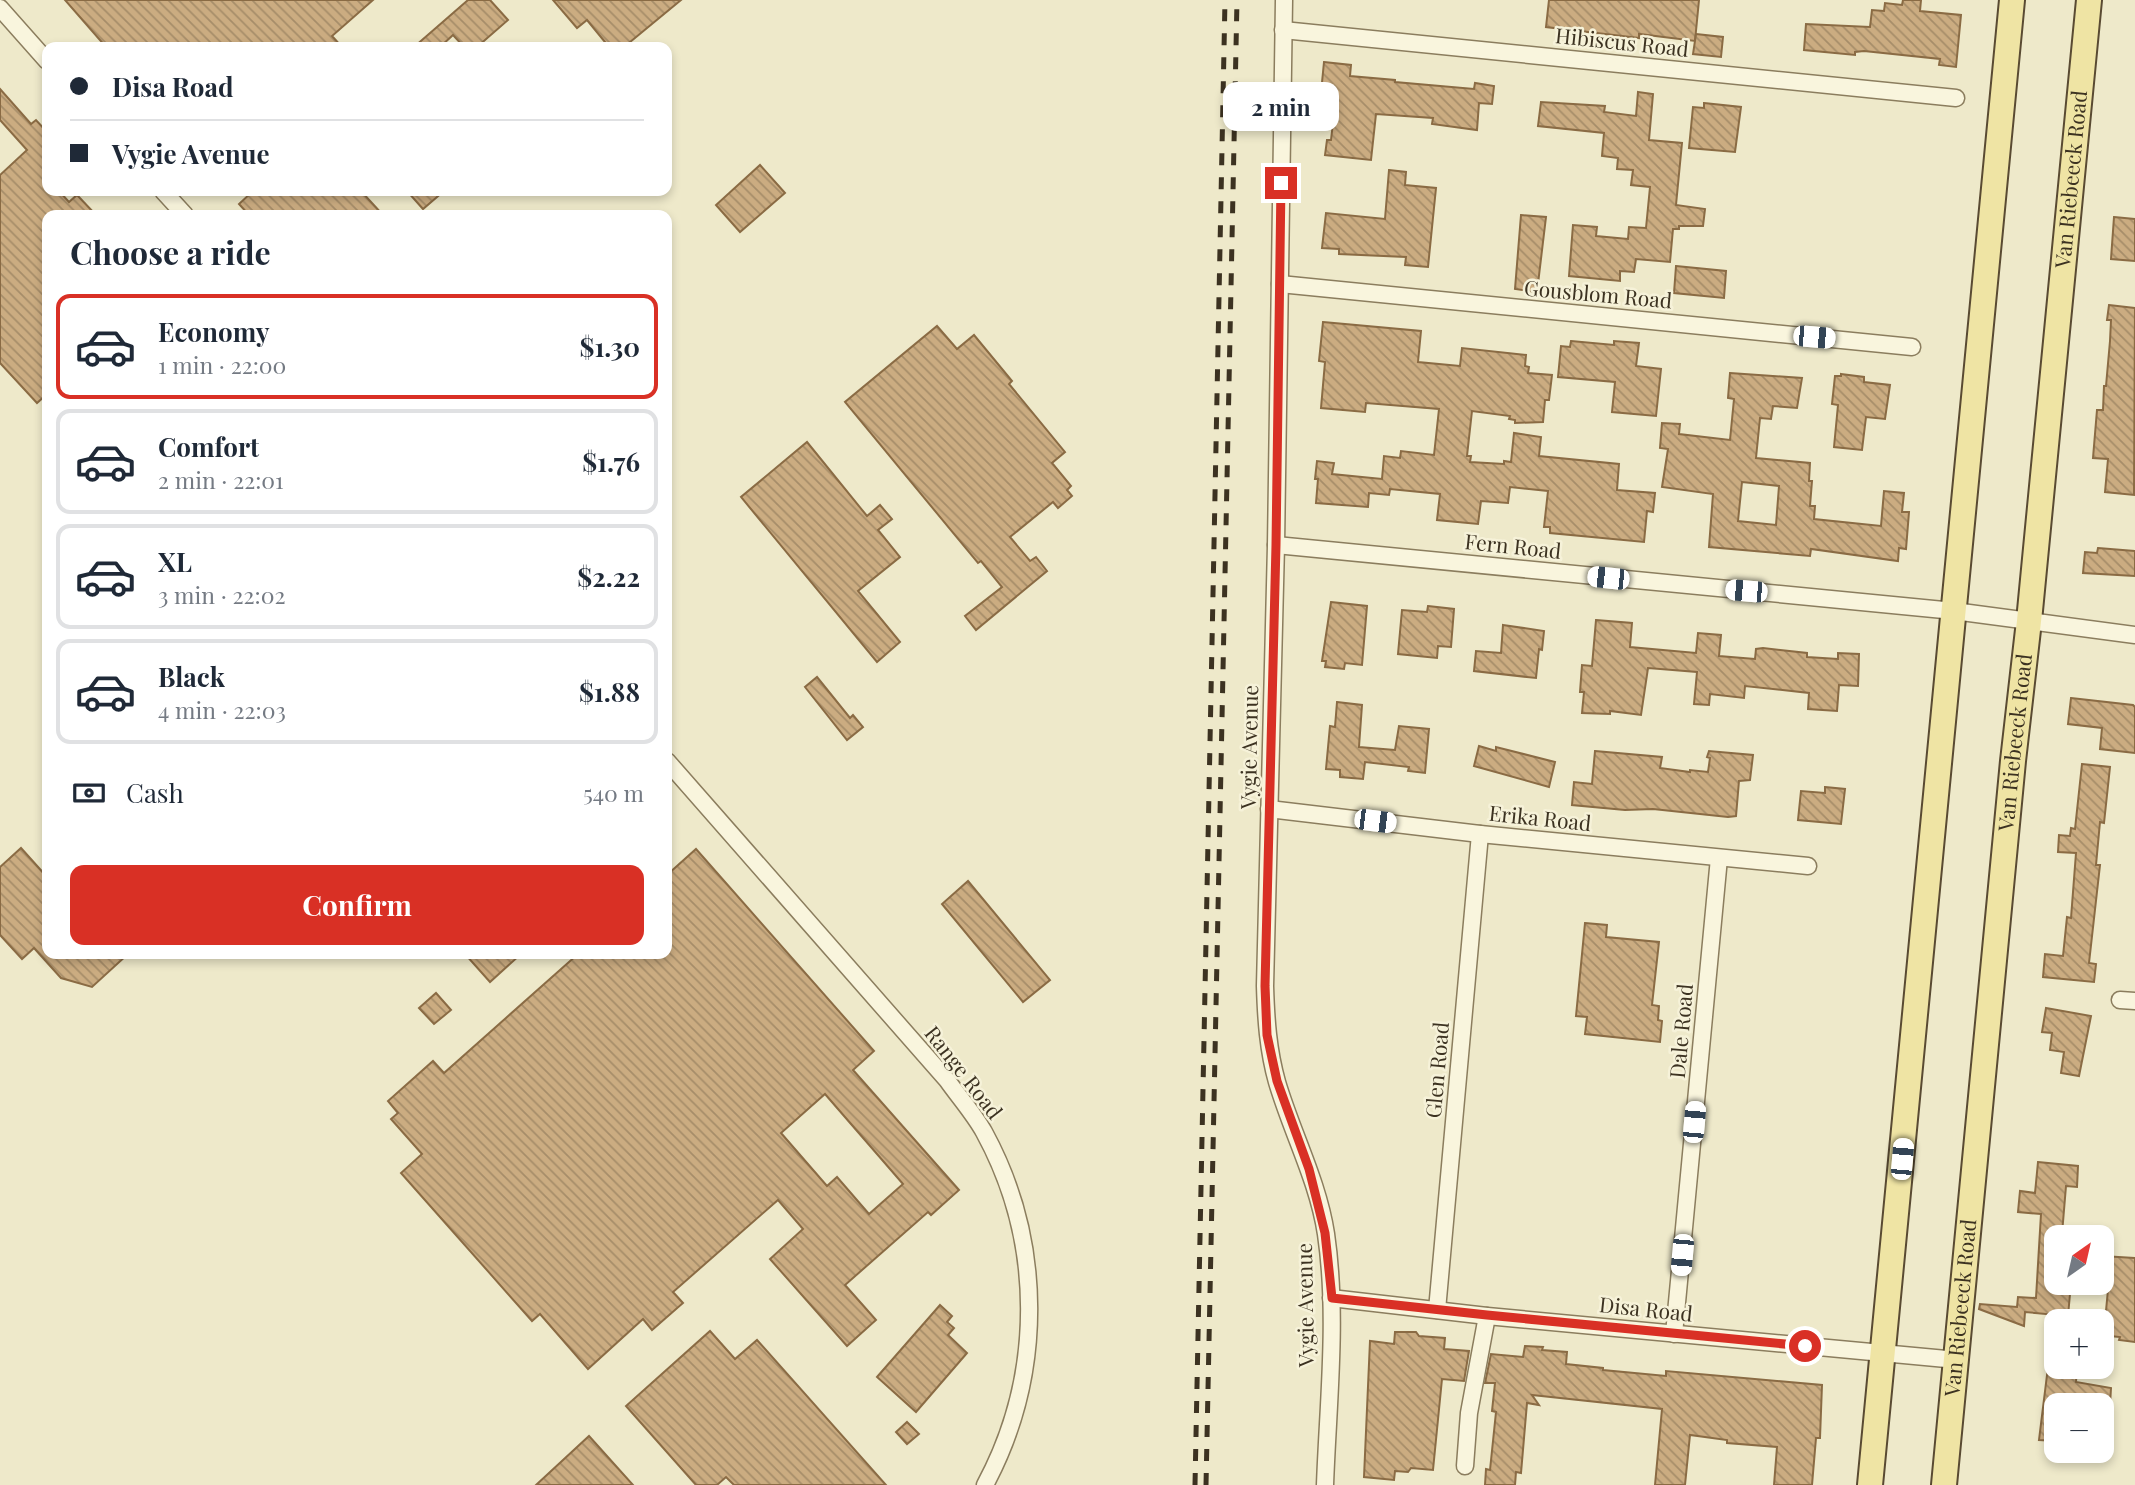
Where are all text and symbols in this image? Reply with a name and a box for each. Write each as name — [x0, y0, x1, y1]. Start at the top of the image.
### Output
street label: Hibiscus Road — [1554, 20, 1690, 62]
text: Disa Road — [112, 69, 233, 104]
callout: 2 min — [1223, 82, 1339, 130]
street label: Van Riebeeck Road — [2047, 89, 2092, 270]
text: 2 min — [1251, 91, 1311, 122]
text: Vygie Avenue — [112, 136, 270, 171]
route end — [1265, 167, 1297, 199]
text: Choose a ride — [70, 230, 271, 273]
street label: Gousblom Road — [1523, 273, 1673, 313]
text: Economy — [158, 314, 269, 349]
icon: car — [74, 315, 137, 378]
car — [1793, 325, 1836, 349]
text: $1.30 — [579, 329, 640, 364]
text: 1 min · 22:00 — [158, 349, 286, 380]
text: Comfort — [158, 429, 259, 464]
icon: car — [74, 430, 137, 493]
text: $1.76 — [582, 444, 640, 479]
text: 2 min · 22:01 — [158, 464, 284, 495]
street label: Fern Road — [1464, 526, 1563, 564]
text: XL — [158, 544, 192, 579]
icon: car — [74, 545, 137, 608]
text: $2.22 — [577, 559, 640, 594]
car — [1587, 565, 1630, 591]
text: 3 min · 22:02 — [158, 579, 286, 610]
car — [1725, 579, 1768, 603]
street label: Van Riebeeck Road — [1990, 652, 2037, 833]
text: Black — [158, 659, 225, 694]
icon: car — [74, 660, 137, 723]
text: $1.88 — [579, 674, 640, 709]
street label: Vygie Avenue — [1233, 685, 1263, 810]
text: 4 min · 22:03 — [158, 694, 286, 725]
icon: cash — [70, 774, 108, 812]
text: Cash — [126, 775, 184, 810]
text: 540 m — [583, 777, 644, 808]
street label: Erika Road — [1488, 798, 1593, 836]
car — [1353, 808, 1398, 834]
button: Confirm — [70, 865, 644, 945]
street label: Dale Road — [1662, 982, 1698, 1079]
street label: Range Road — [919, 1019, 1010, 1124]
street label: Glen Road — [1418, 1020, 1454, 1119]
car — [1682, 1100, 1707, 1144]
car — [1890, 1137, 1915, 1181]
street label: Van Riebeeck Road — [1936, 1218, 1981, 1399]
north arrow — [2044, 1225, 2114, 1295]
map controls — [2044, 1225, 2114, 1463]
car — [1670, 1233, 1695, 1277]
street label: Vygie Avenue — [1289, 1243, 1319, 1368]
street label: Disa Road — [1598, 1289, 1694, 1327]
button: + — [2044, 1309, 2114, 1379]
route start — [1789, 1330, 1821, 1362]
button: − — [2044, 1393, 2114, 1463]

